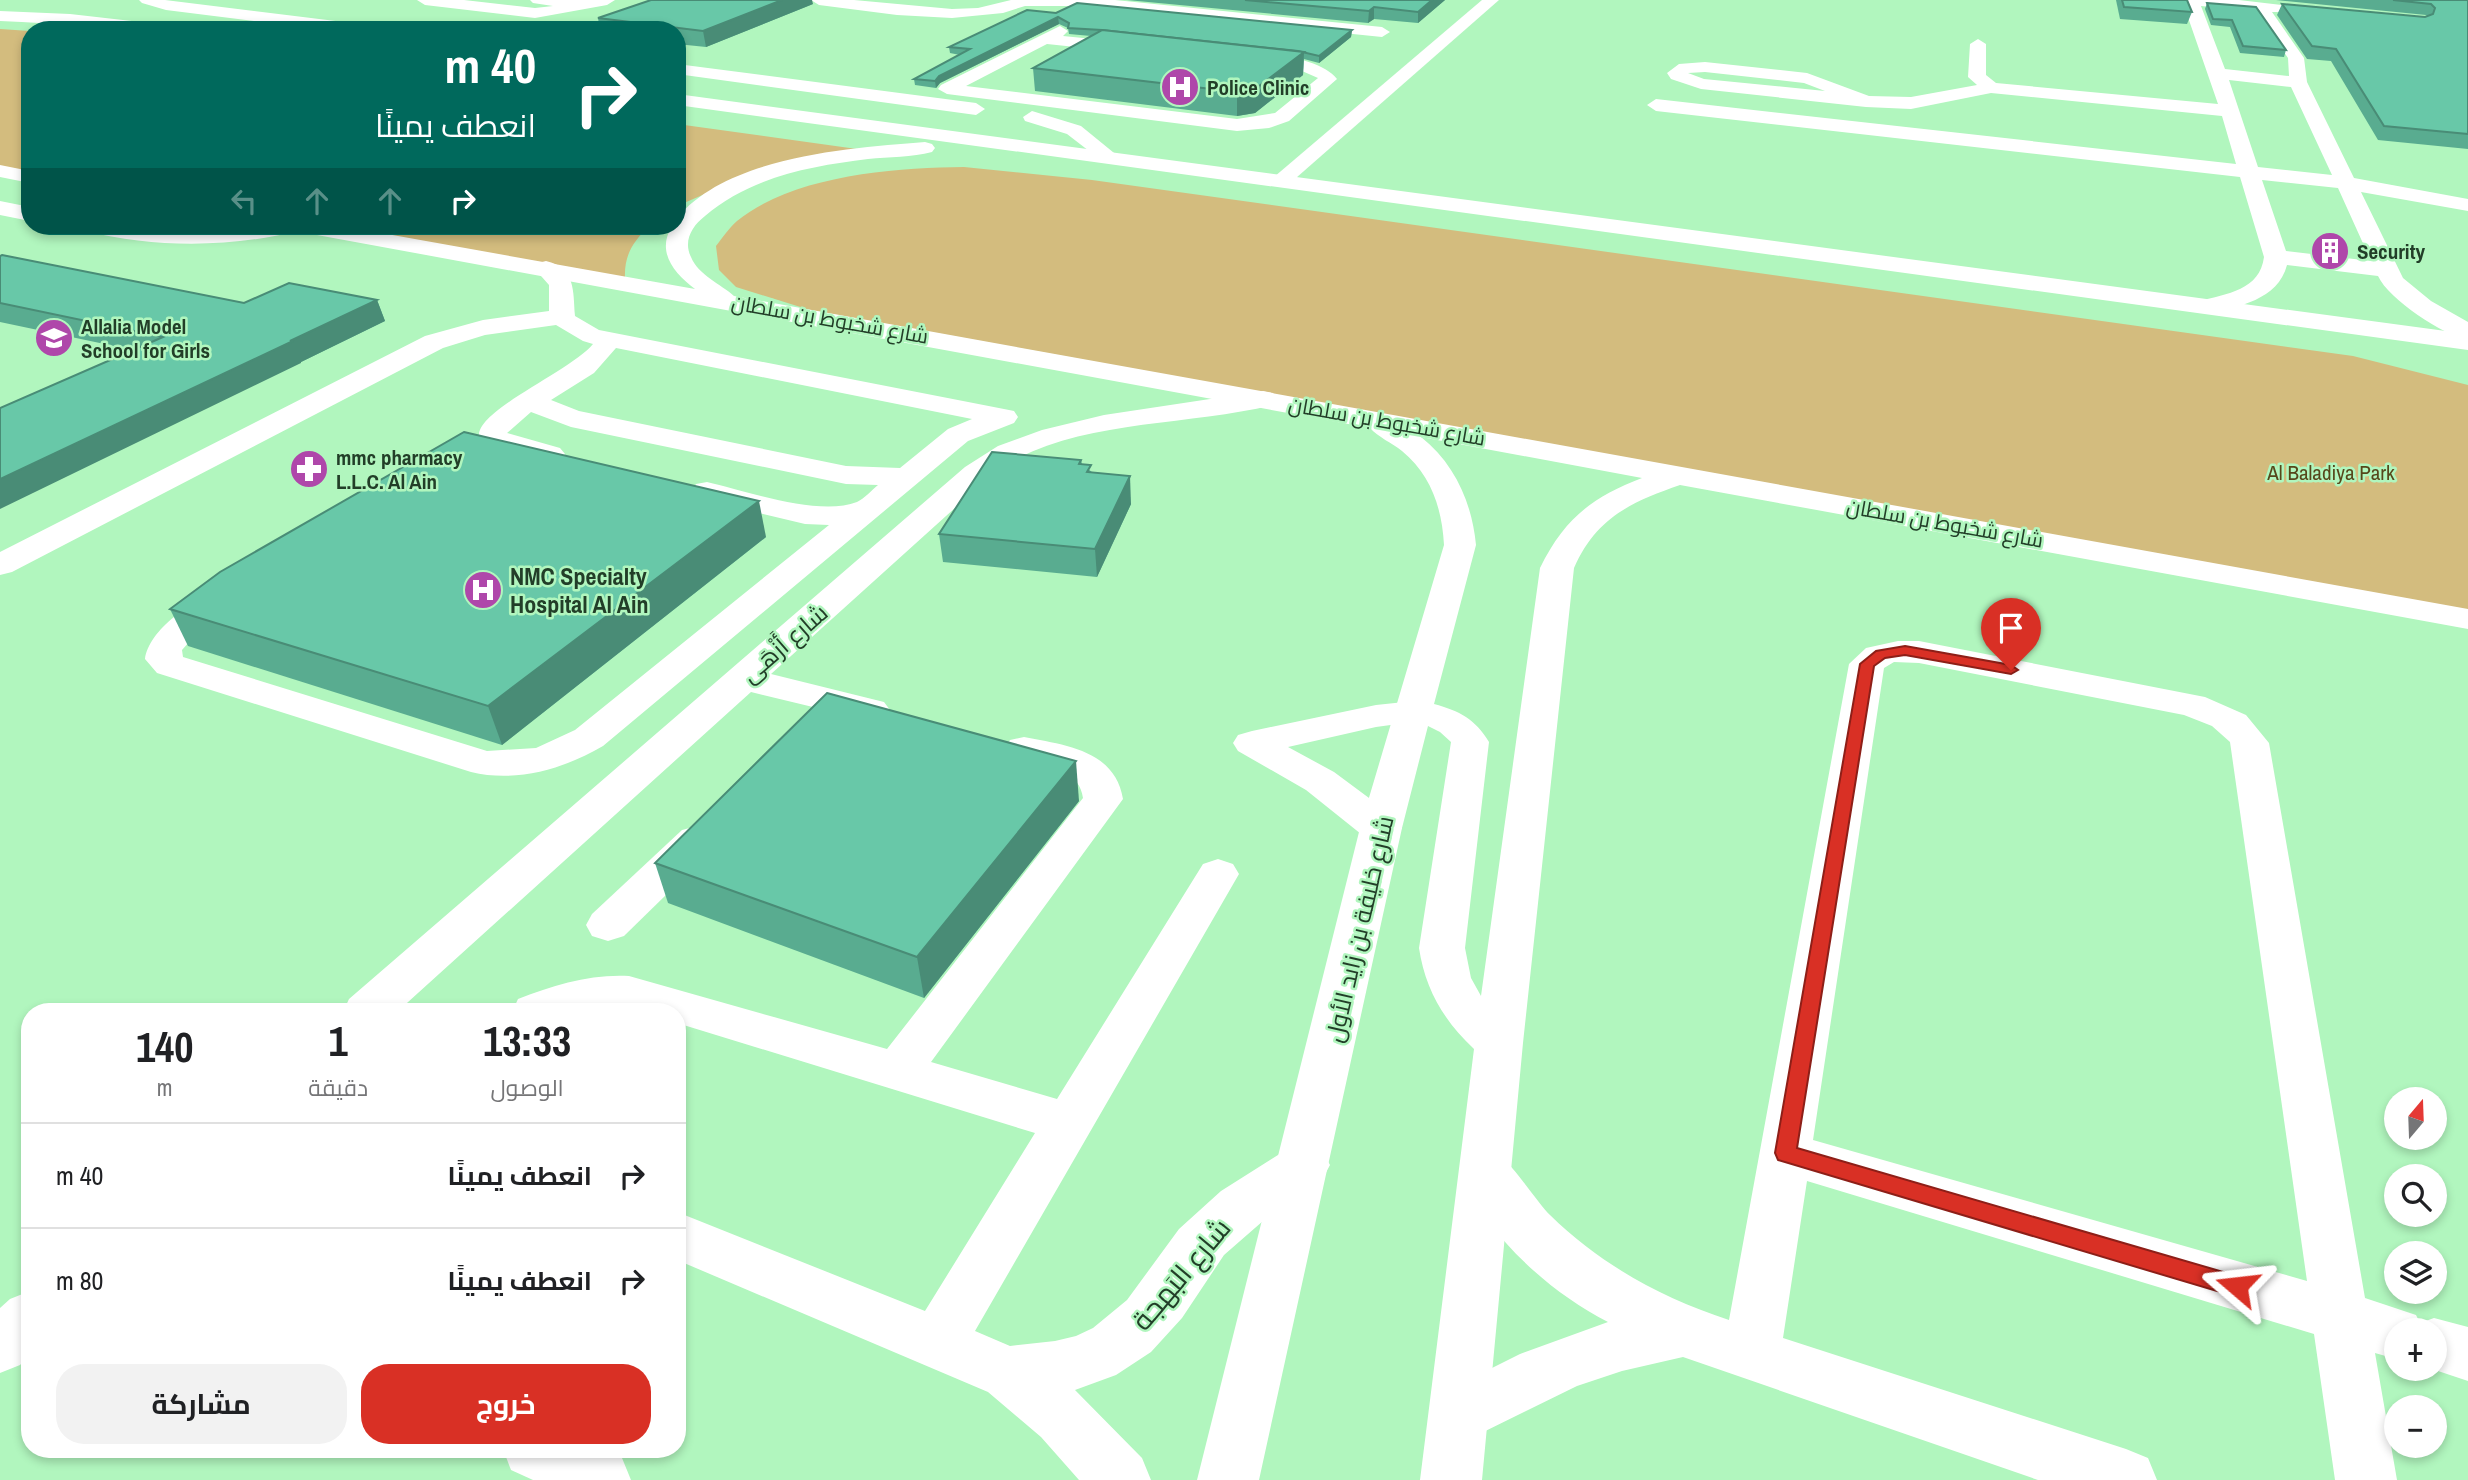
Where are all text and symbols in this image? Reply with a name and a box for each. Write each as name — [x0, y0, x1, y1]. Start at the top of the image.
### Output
text: 40 m — [444, 32, 536, 98]
icon: right — [560, 49, 651, 140]
hospital icon: Police Clinic — [1159, 66, 1201, 108]
place label: Police Clinic — [1207, 73, 1309, 102]
text: انعطف يمينًا — [375, 104, 536, 147]
icon: left — [225, 182, 263, 220]
icon: ahead — [298, 182, 336, 220]
icon: ahead — [371, 182, 409, 220]
icon: right — [444, 182, 482, 220]
building icon: Security — [2309, 230, 2351, 272]
place label: Security — [2357, 237, 2425, 266]
street label: شارع شخبوط بن سلطان — [729, 287, 931, 351]
place label: Allalia Model School for Girls — [81, 312, 210, 365]
school or university icon: Allalia Model School for Girls — [33, 317, 75, 359]
street label: شارع شخبوط بن سلطان — [1286, 389, 1488, 453]
place label: mmc pharmacy L.L.C. Al Ain — [336, 443, 463, 496]
pharmacy icon: mmc pharmacy L.L.C. Al Ain — [288, 448, 330, 490]
park label: Al Baladiya Park — [2266, 458, 2395, 487]
street label: شارع شخبوط بن سلطان — [1844, 491, 2046, 555]
place label: NMC Specialty Hospital Al Ain — [510, 560, 649, 620]
hospital icon: NMC Specialty Hospital Al Ain — [462, 569, 504, 611]
street label: شارع أَزْهَى — [734, 596, 835, 690]
pin — [1981, 598, 2041, 670]
icon: arrive — [1992, 609, 2030, 647]
street label: شارع خليفة بن زايد الأول — [1317, 813, 1402, 1046]
text: 1 — [329, 1013, 348, 1069]
text: 13:33 — [483, 1013, 571, 1069]
text: 140 — [136, 1019, 193, 1075]
text: m — [157, 1072, 173, 1103]
text: دقيقة — [308, 1072, 368, 1103]
text: الوصول — [490, 1072, 564, 1103]
north arrow — [2384, 1087, 2446, 1150]
map controls — [2384, 1087, 2447, 1458]
icon: right — [613, 1157, 651, 1195]
text: 40 m — [56, 1158, 103, 1193]
text: انعطف يمينًا — [447, 1158, 592, 1193]
button: search — [2384, 1164, 2447, 1227]
street label: شارع البَهجة — [1123, 1210, 1239, 1338]
button: layers — [2384, 1241, 2447, 1304]
position arrow — [2200, 1249, 2274, 1323]
icon: right — [613, 1262, 651, 1300]
text: 80 m — [56, 1263, 103, 1298]
text: انعطف يمينًا — [447, 1263, 592, 1298]
button: + — [2384, 1318, 2447, 1381]
button: مشاركة — [56, 1364, 347, 1444]
button: خروج — [361, 1364, 651, 1444]
button: − — [2384, 1395, 2447, 1458]

